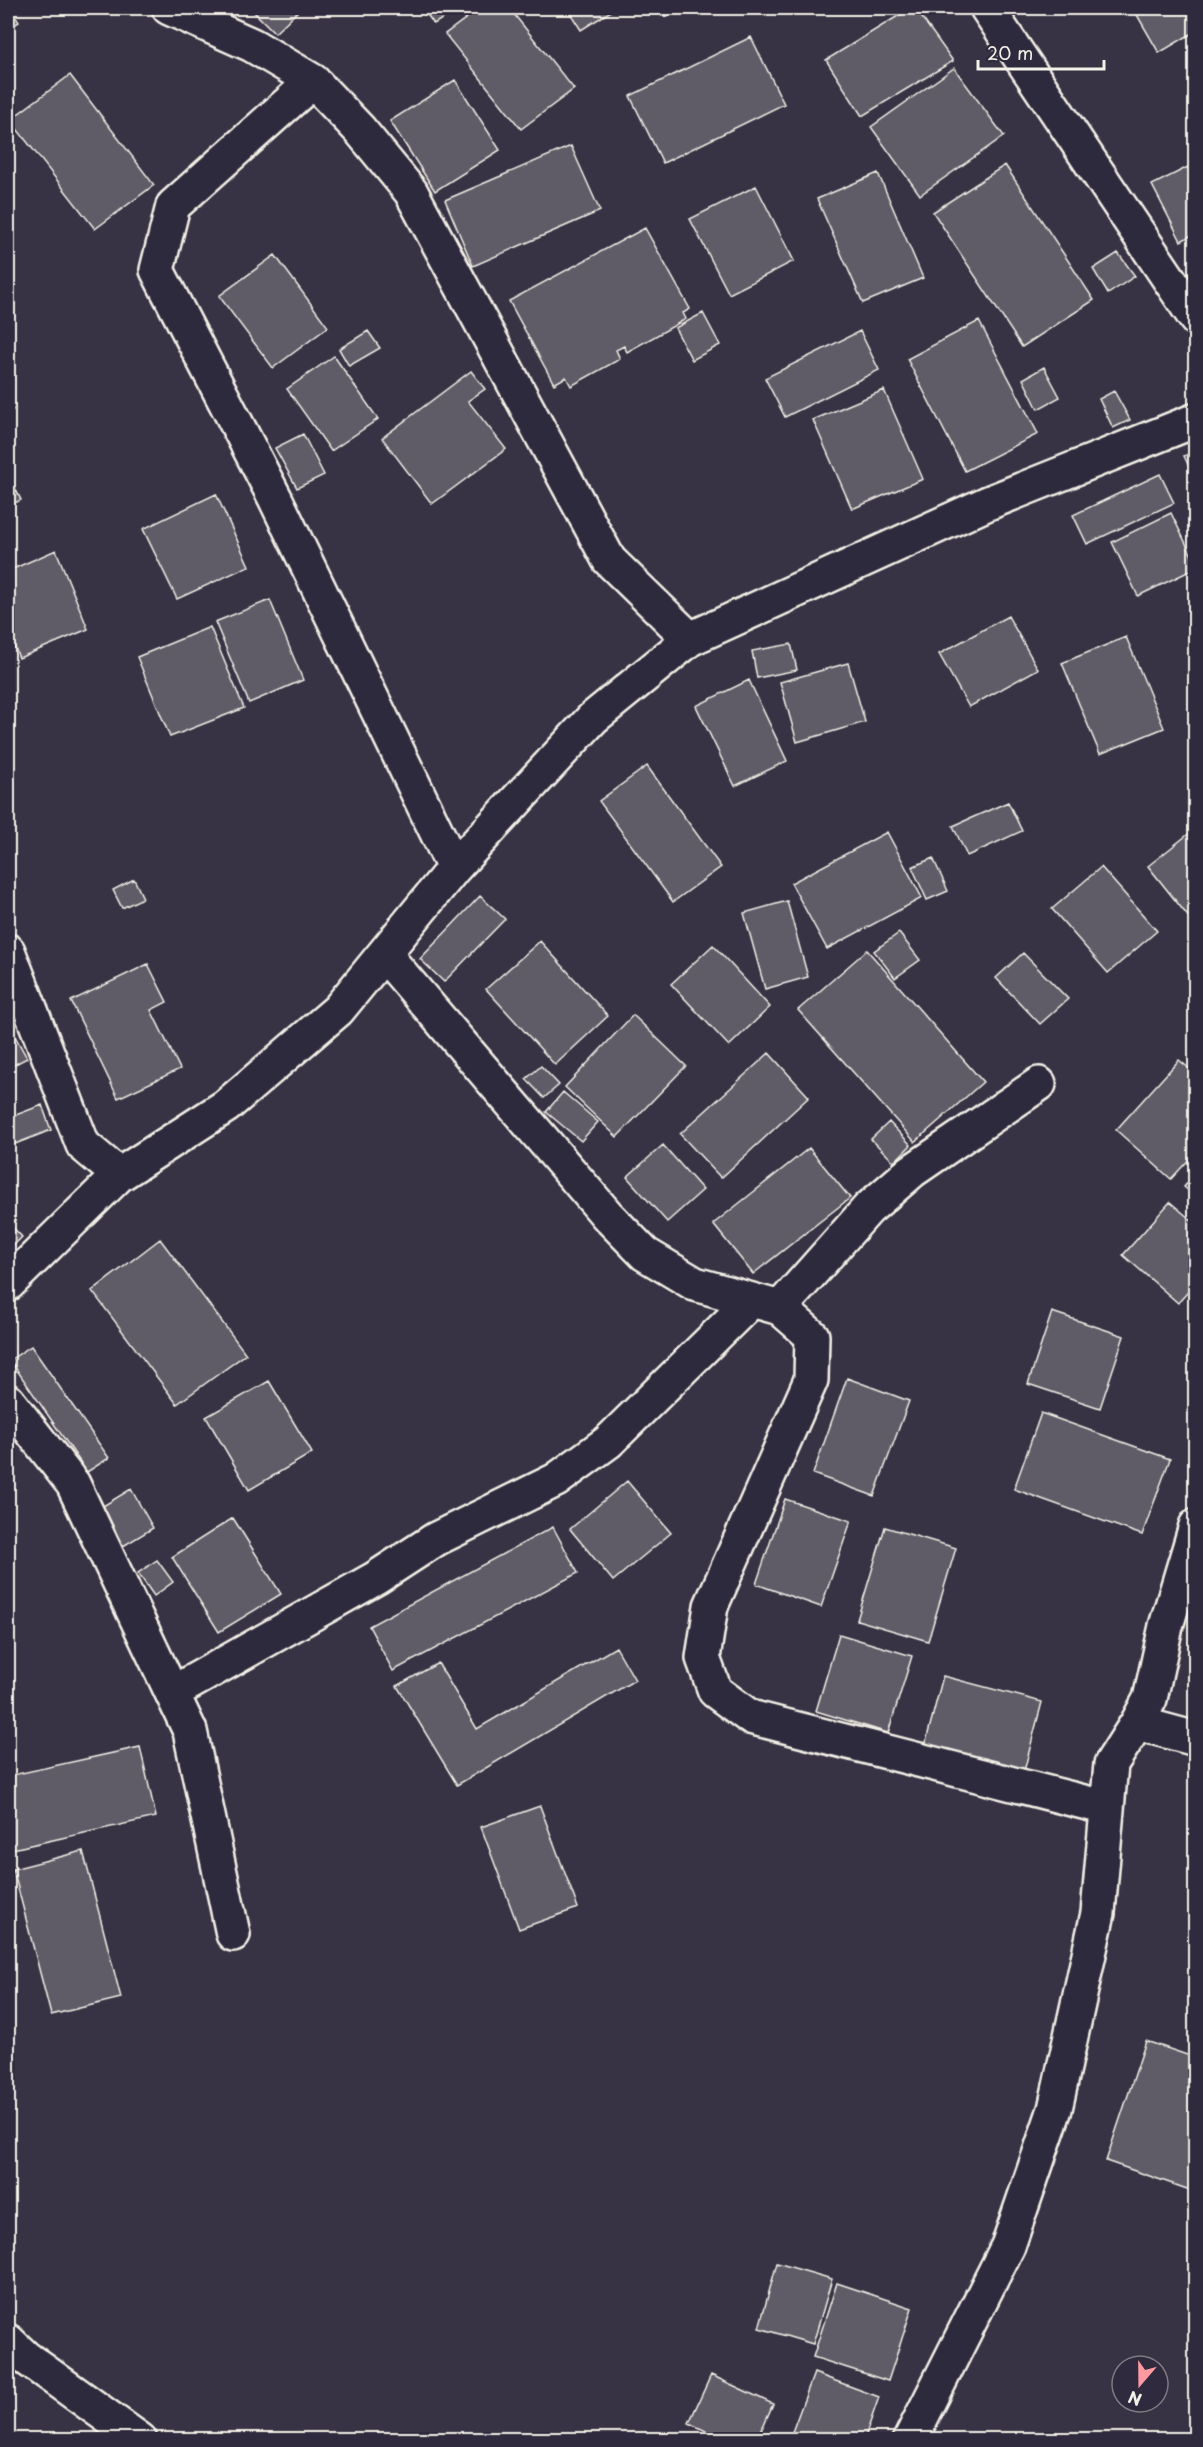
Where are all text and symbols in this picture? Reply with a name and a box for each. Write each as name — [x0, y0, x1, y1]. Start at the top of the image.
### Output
scale bar — [978, 33, 1104, 71]
text: 20 m — [987, 39, 1033, 66]
north arrow — [1110, 2354, 1170, 2414]
text: N — [1124, 2386, 1145, 2412]

